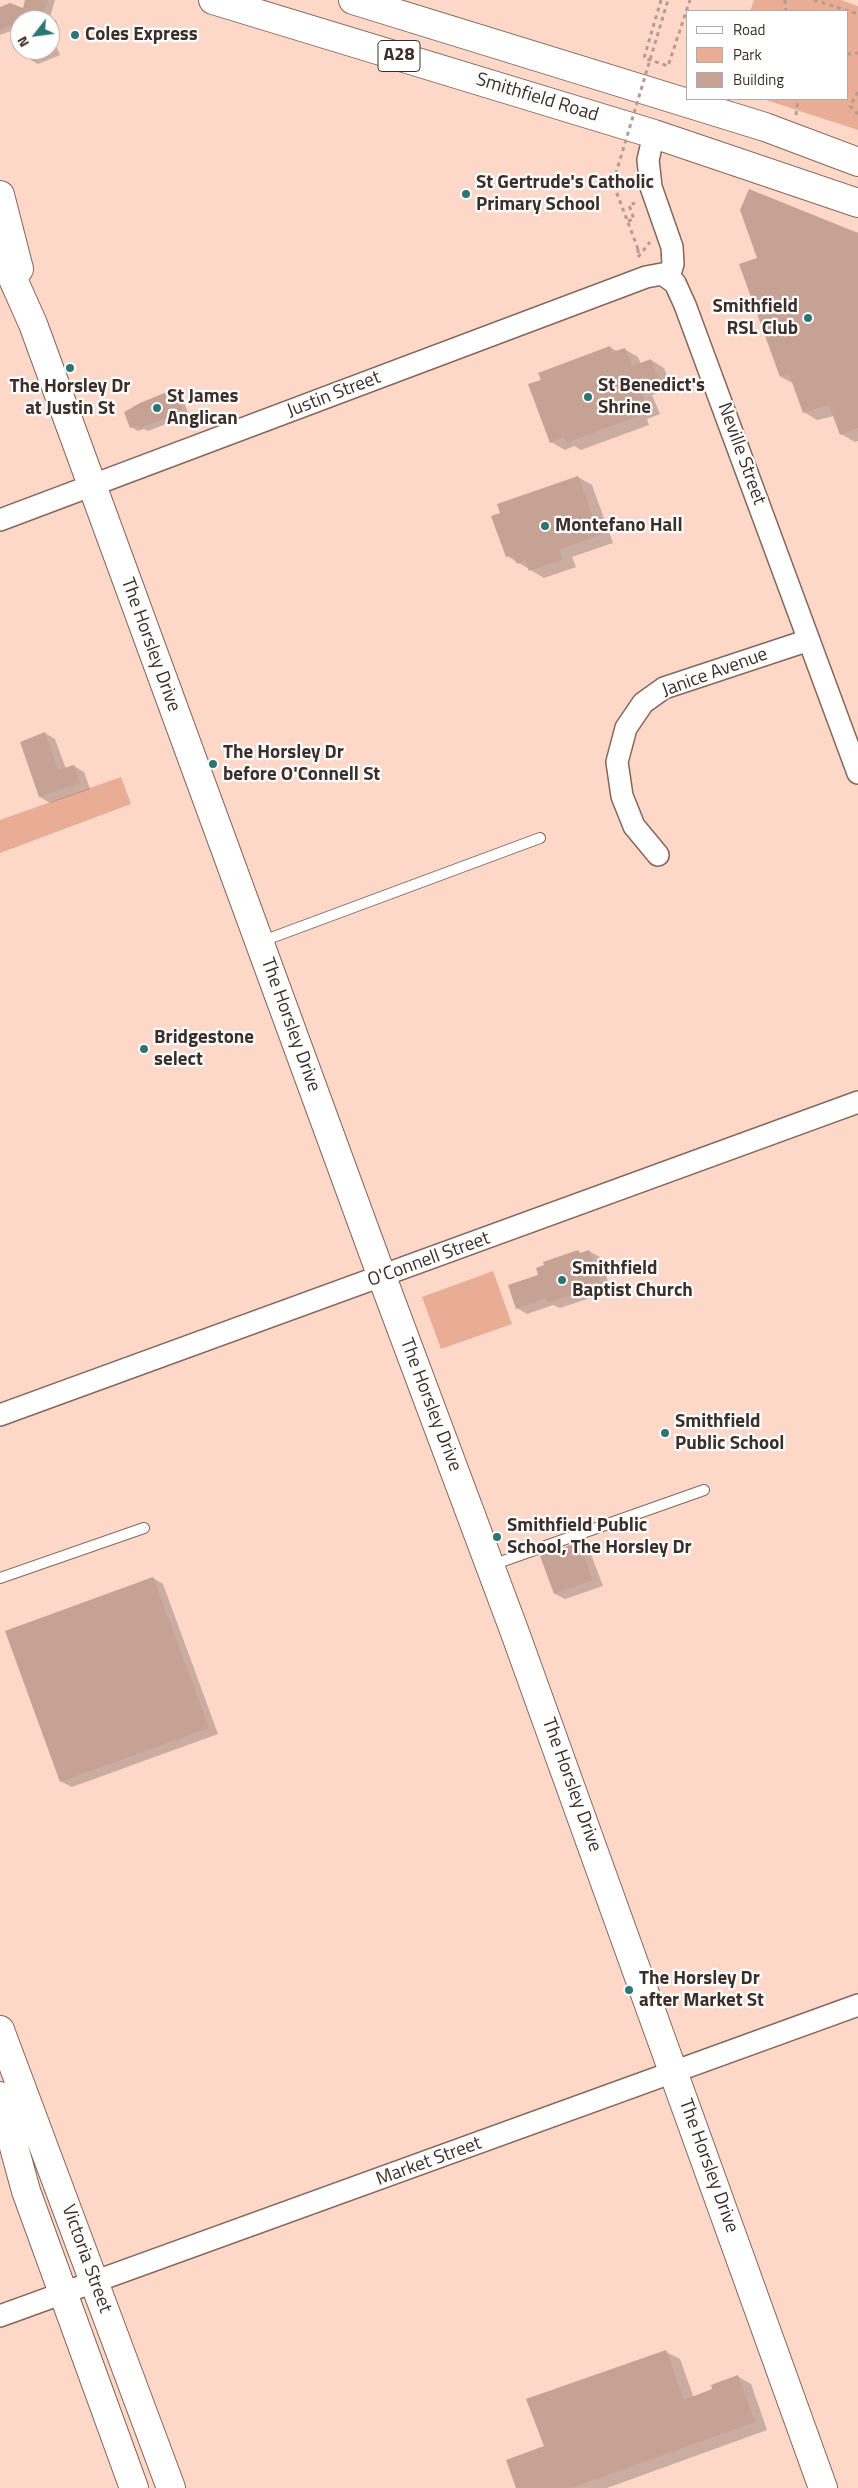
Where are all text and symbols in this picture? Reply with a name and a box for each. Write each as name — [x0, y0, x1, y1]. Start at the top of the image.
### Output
north arrow — [10, 10, 60, 60]
legend — [686, 10, 848, 100]
text: Road — [733, 18, 765, 41]
place label: Coles Express — [85, 24, 198, 46]
marker: Coles Express — [69, 29, 81, 41]
text: N — [11, 33, 34, 52]
road number: A28 — [378, 40, 420, 72]
text: Park — [733, 43, 762, 66]
text: Building — [733, 68, 784, 91]
street label: Smithfield Road — [473, 69, 601, 127]
place label: St Gertrude's Catholic Primary School — [476, 172, 654, 216]
marker: St Gertrude's Catholic Primary School — [460, 188, 472, 200]
place label: Smithfield RSL Club — [712, 296, 798, 340]
marker: Smithfield RSL Club — [802, 312, 814, 324]
marker: The Horsley Dr at Justin St — [64, 362, 76, 374]
street label: Justin Street — [284, 367, 384, 423]
place label: St Benedict's Shrine — [598, 375, 705, 419]
place label: The Horsley Dr at Justin St — [10, 376, 130, 420]
place label: St James Anglican — [167, 386, 238, 430]
marker: St Benedict's Shrine — [582, 391, 594, 403]
street label: Neville Street — [712, 400, 770, 508]
marker: St James Anglican — [151, 402, 163, 414]
place label: Montefano Hall — [555, 515, 683, 537]
marker: Montefano Hall — [539, 520, 551, 532]
street label: The Horsley Drive — [115, 575, 185, 715]
street label: Janice Avenue — [659, 643, 771, 703]
place label: The Horsley Dr before O'Connell St — [223, 742, 380, 786]
marker: The Horsley Dr before O'Connell St — [207, 758, 219, 770]
street label: The Horsley Drive — [255, 955, 325, 1095]
place label: Bridgestone select — [154, 1027, 254, 1071]
marker: Bridgestone select — [138, 1043, 150, 1055]
street label: O'Connell Street — [365, 1227, 493, 1293]
place label: Smithfield Baptist Church — [572, 1258, 693, 1302]
marker: Smithfield Baptist Church — [556, 1274, 568, 1286]
street label: The Horsley Drive — [394, 1335, 466, 1475]
place label: Smithfield Public School — [675, 1411, 784, 1455]
marker: Smithfield Public School — [659, 1427, 671, 1439]
place label: Smithfield Public School, The Horsley Dr — [507, 1515, 692, 1559]
marker: Smithfield Public School, The Horsley Dr — [491, 1531, 503, 1543]
street label: The Horsley Drive — [536, 1715, 606, 1855]
place label: The Horsley Dr after Market St — [639, 1968, 764, 2012]
marker: The Horsley Dr after Market St — [623, 1984, 635, 1996]
street label: The Horsley Drive — [673, 2096, 743, 2236]
street label: Market Street — [373, 2132, 485, 2192]
street label: Victoria Street — [56, 2202, 116, 2316]

